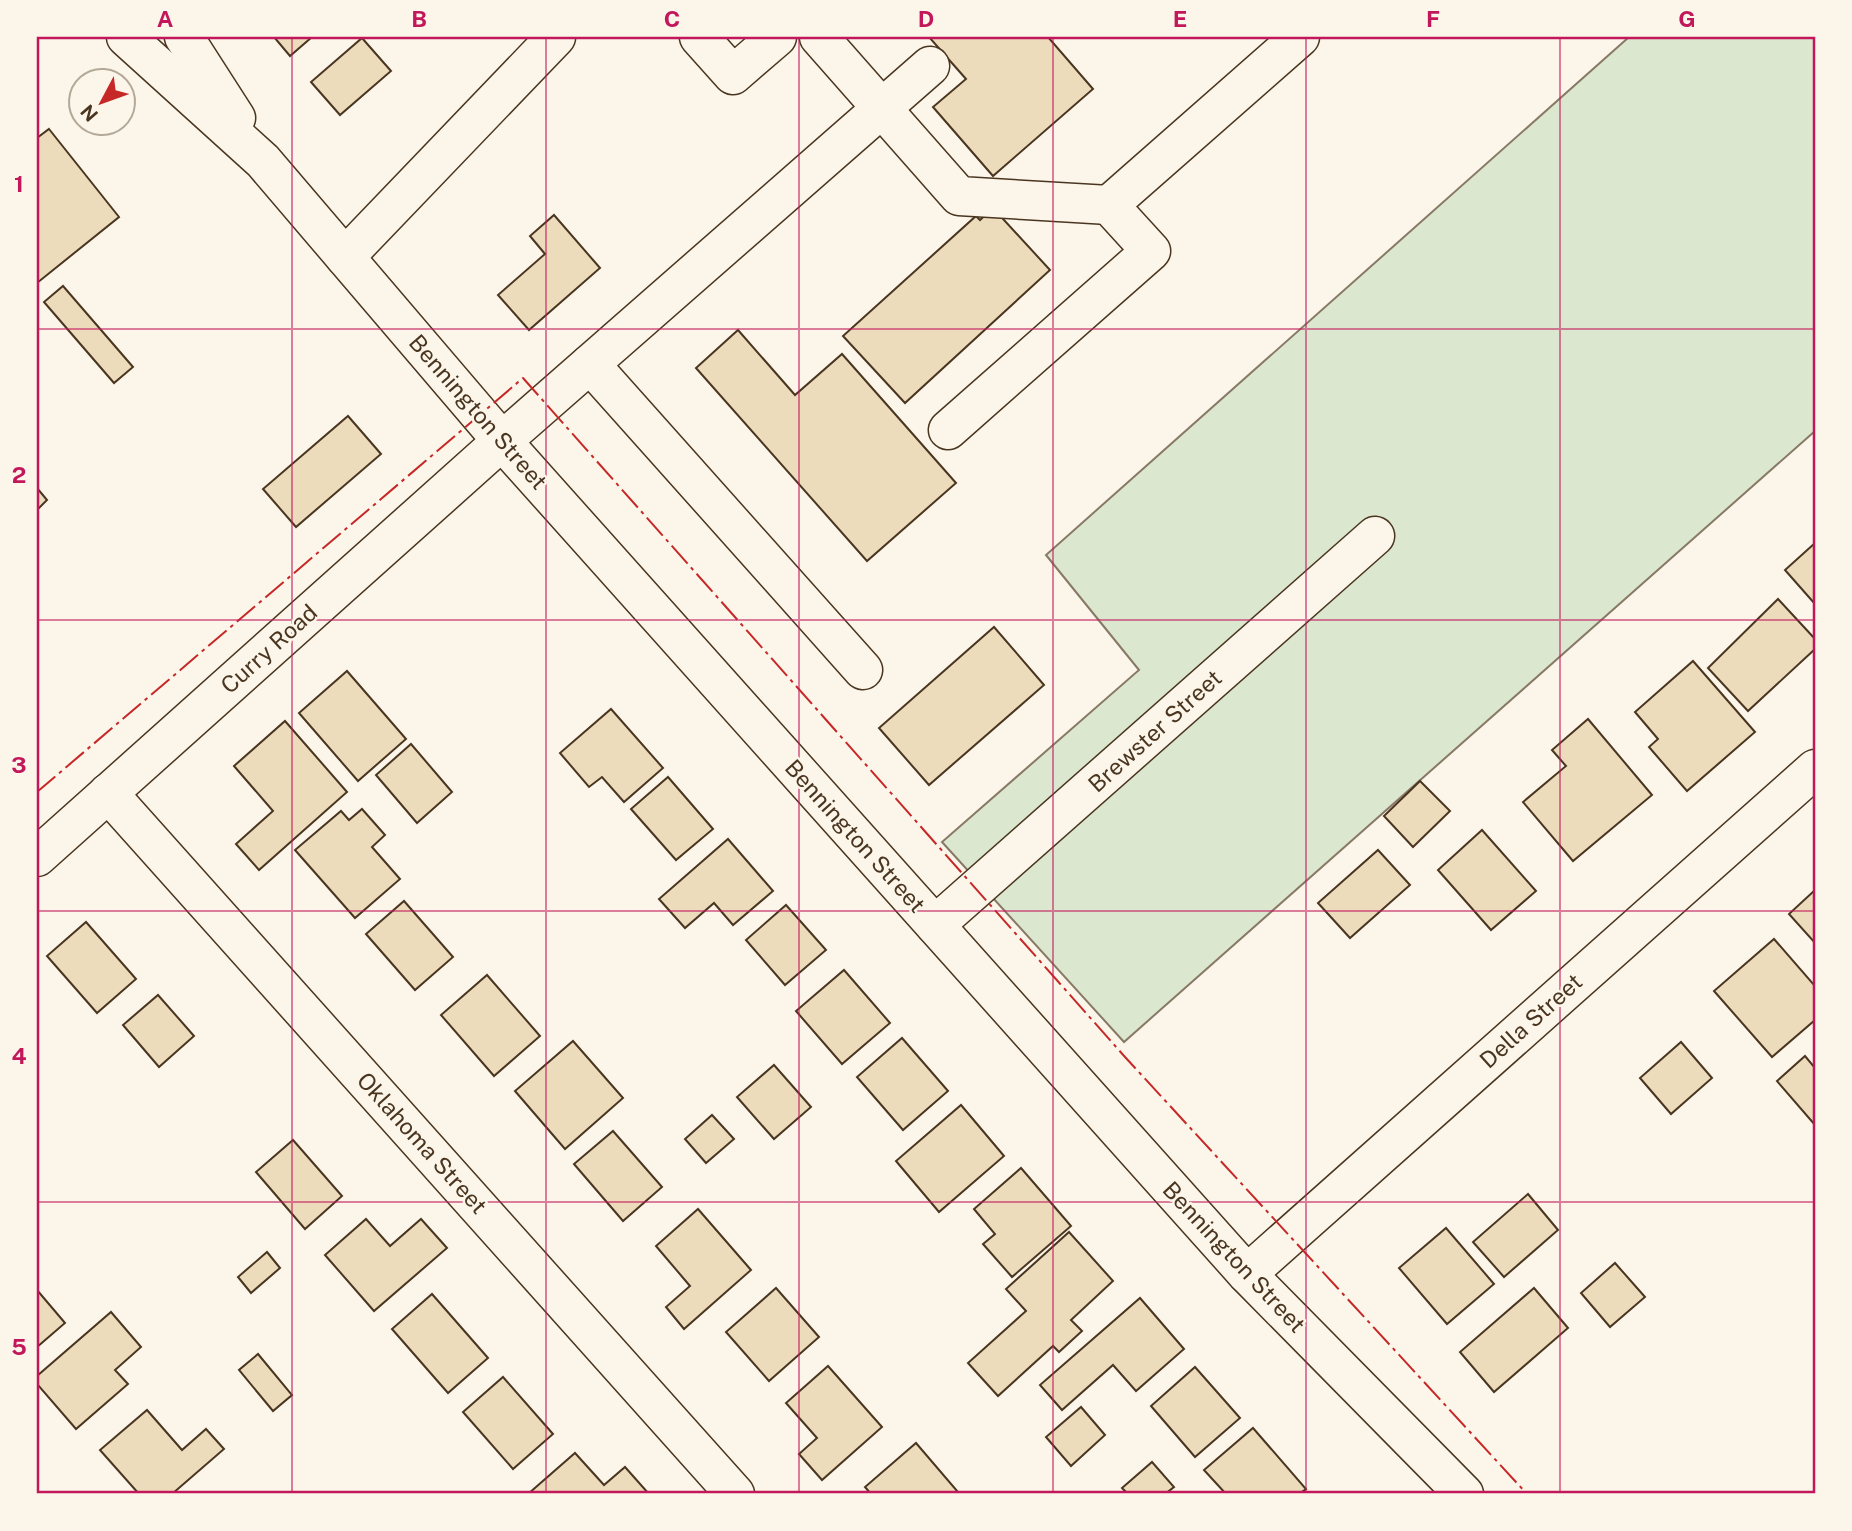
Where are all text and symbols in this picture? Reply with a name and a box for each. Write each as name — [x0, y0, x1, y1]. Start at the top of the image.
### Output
text: A — [157, 5, 174, 32]
text: B — [411, 5, 427, 32]
text: C — [664, 5, 680, 32]
text: D — [918, 5, 934, 32]
text: E — [1173, 5, 1187, 32]
text: F — [1426, 5, 1440, 32]
text: G — [1678, 5, 1696, 32]
north arrow — [66, 66, 136, 136]
text: N — [76, 100, 102, 126]
text: 1 — [14, 170, 24, 197]
street label: Bennington Street — [404, 329, 553, 495]
text: 2 — [12, 461, 26, 488]
street label: Curry Road — [215, 598, 322, 699]
street label: Brewster Street — [1083, 664, 1227, 797]
text: 3 — [11, 751, 27, 778]
street label: Bennington Street — [780, 754, 931, 918]
street label: Della Street — [1474, 968, 1587, 1073]
text: 4 — [11, 1042, 27, 1069]
street label: Oklahoma Street — [352, 1066, 493, 1219]
street label: Bennington Street — [1158, 1176, 1311, 1338]
text: 5 — [11, 1333, 27, 1360]

